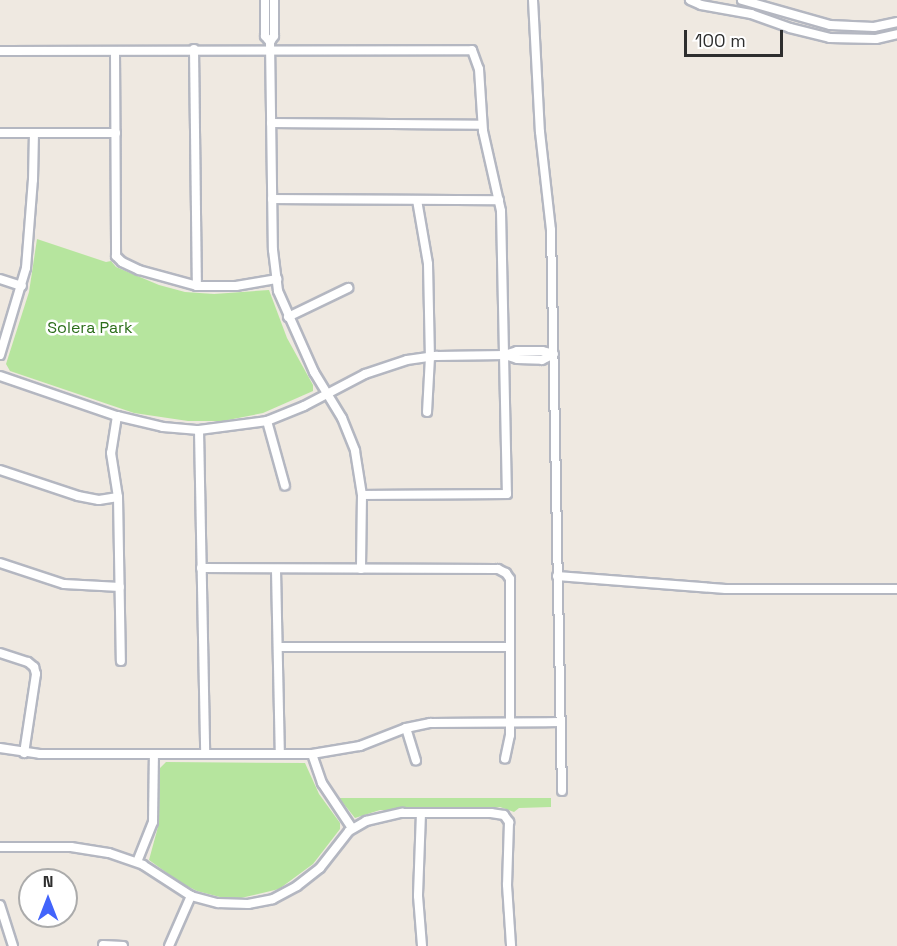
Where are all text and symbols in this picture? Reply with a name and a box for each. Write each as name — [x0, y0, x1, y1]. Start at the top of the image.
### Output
scale bar — [687, 18, 786, 56]
text: 100 m — [695, 29, 746, 52]
park label: Solera Park — [47, 318, 133, 338]
north arrow — [18, 868, 78, 928]
text: N — [43, 871, 53, 892]

